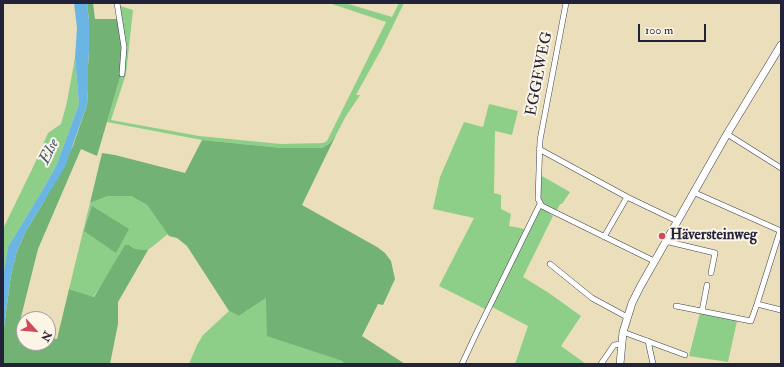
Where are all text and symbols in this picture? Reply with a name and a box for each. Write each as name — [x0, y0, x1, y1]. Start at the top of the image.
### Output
scale bar — [640, 16, 708, 42]
text: 100 m — [645, 23, 673, 38]
street label: EGGEWEG — [523, 30, 557, 118]
water label: Else — [36, 136, 64, 168]
place label: Häversteinweg — [670, 227, 757, 245]
marker: Häversteinweg — [657, 231, 667, 241]
north arrow — [16, 311, 56, 351]
text: N — [38, 329, 54, 344]

